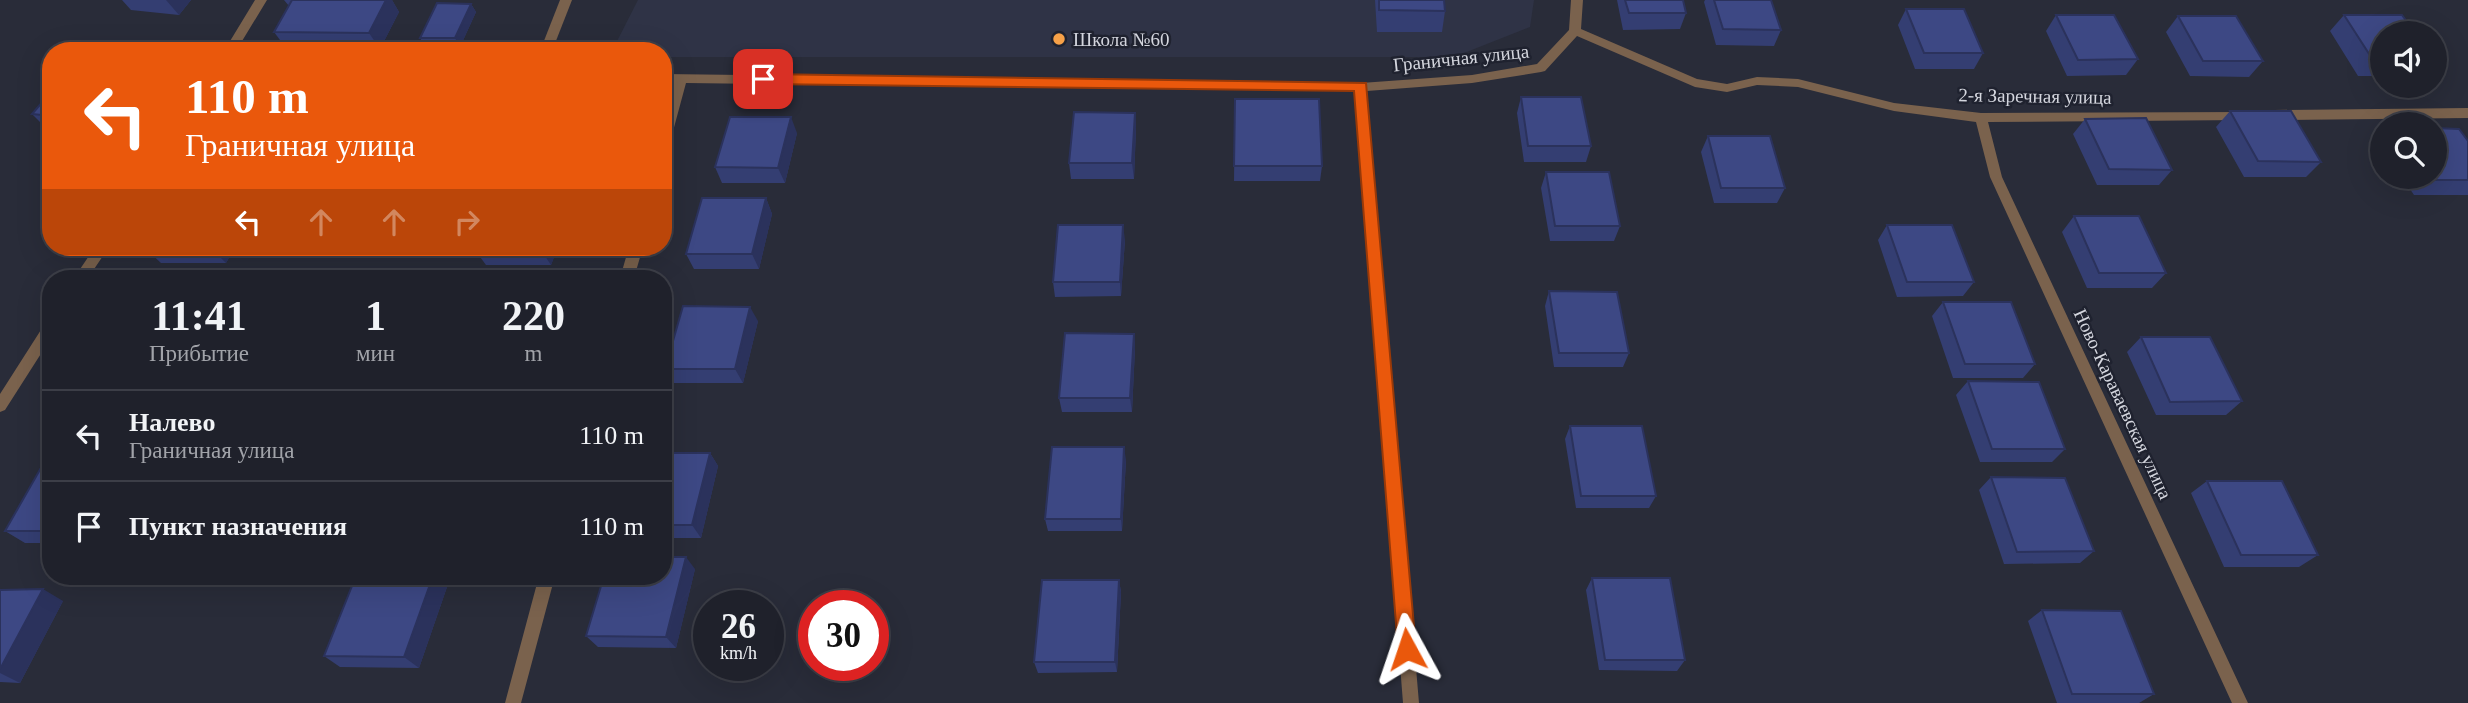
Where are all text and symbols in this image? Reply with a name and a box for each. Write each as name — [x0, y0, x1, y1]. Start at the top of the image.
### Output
map controls — [2370, 21, 2447, 189]
button: sound — [2370, 21, 2447, 98]
place label: Школа №60 — [1073, 29, 1169, 50]
marker: Школа №60 — [1051, 31, 1067, 47]
street label: Граничная улица — [1392, 40, 1531, 76]
pin — [733, 49, 793, 109]
icon: arrive — [744, 60, 782, 98]
text: 110 m — [185, 69, 309, 124]
icon: left — [70, 70, 161, 161]
street label: 2-я Заречная улица — [1958, 84, 2112, 108]
button: search — [2370, 112, 2447, 189]
text: Граничная улица — [185, 127, 415, 163]
icon: left — [229, 203, 267, 241]
icon: ahead — [302, 203, 340, 241]
icon: ahead — [375, 203, 413, 241]
icon: right — [448, 203, 486, 241]
text: 11:41 — [151, 293, 247, 339]
text: 1 — [365, 293, 386, 339]
text: 220 — [502, 293, 565, 339]
street label: Ново-Караваевская улица — [2070, 306, 2177, 503]
text: Прибытие — [149, 341, 249, 366]
text: мин — [356, 341, 395, 366]
text: m — [525, 341, 542, 366]
text: Налево — [129, 408, 215, 437]
icon: left — [70, 417, 108, 455]
text: 110 m — [579, 421, 644, 450]
text: Граничная улица — [129, 438, 294, 463]
icon: arrive — [70, 508, 108, 546]
text: Пункт назначения — [129, 512, 347, 541]
text: 110 m — [579, 512, 644, 541]
speed limit sign: 30 — [798, 590, 889, 681]
text: 26 — [721, 607, 756, 646]
position arrow — [1370, 612, 1444, 686]
text: km/h — [720, 643, 757, 663]

